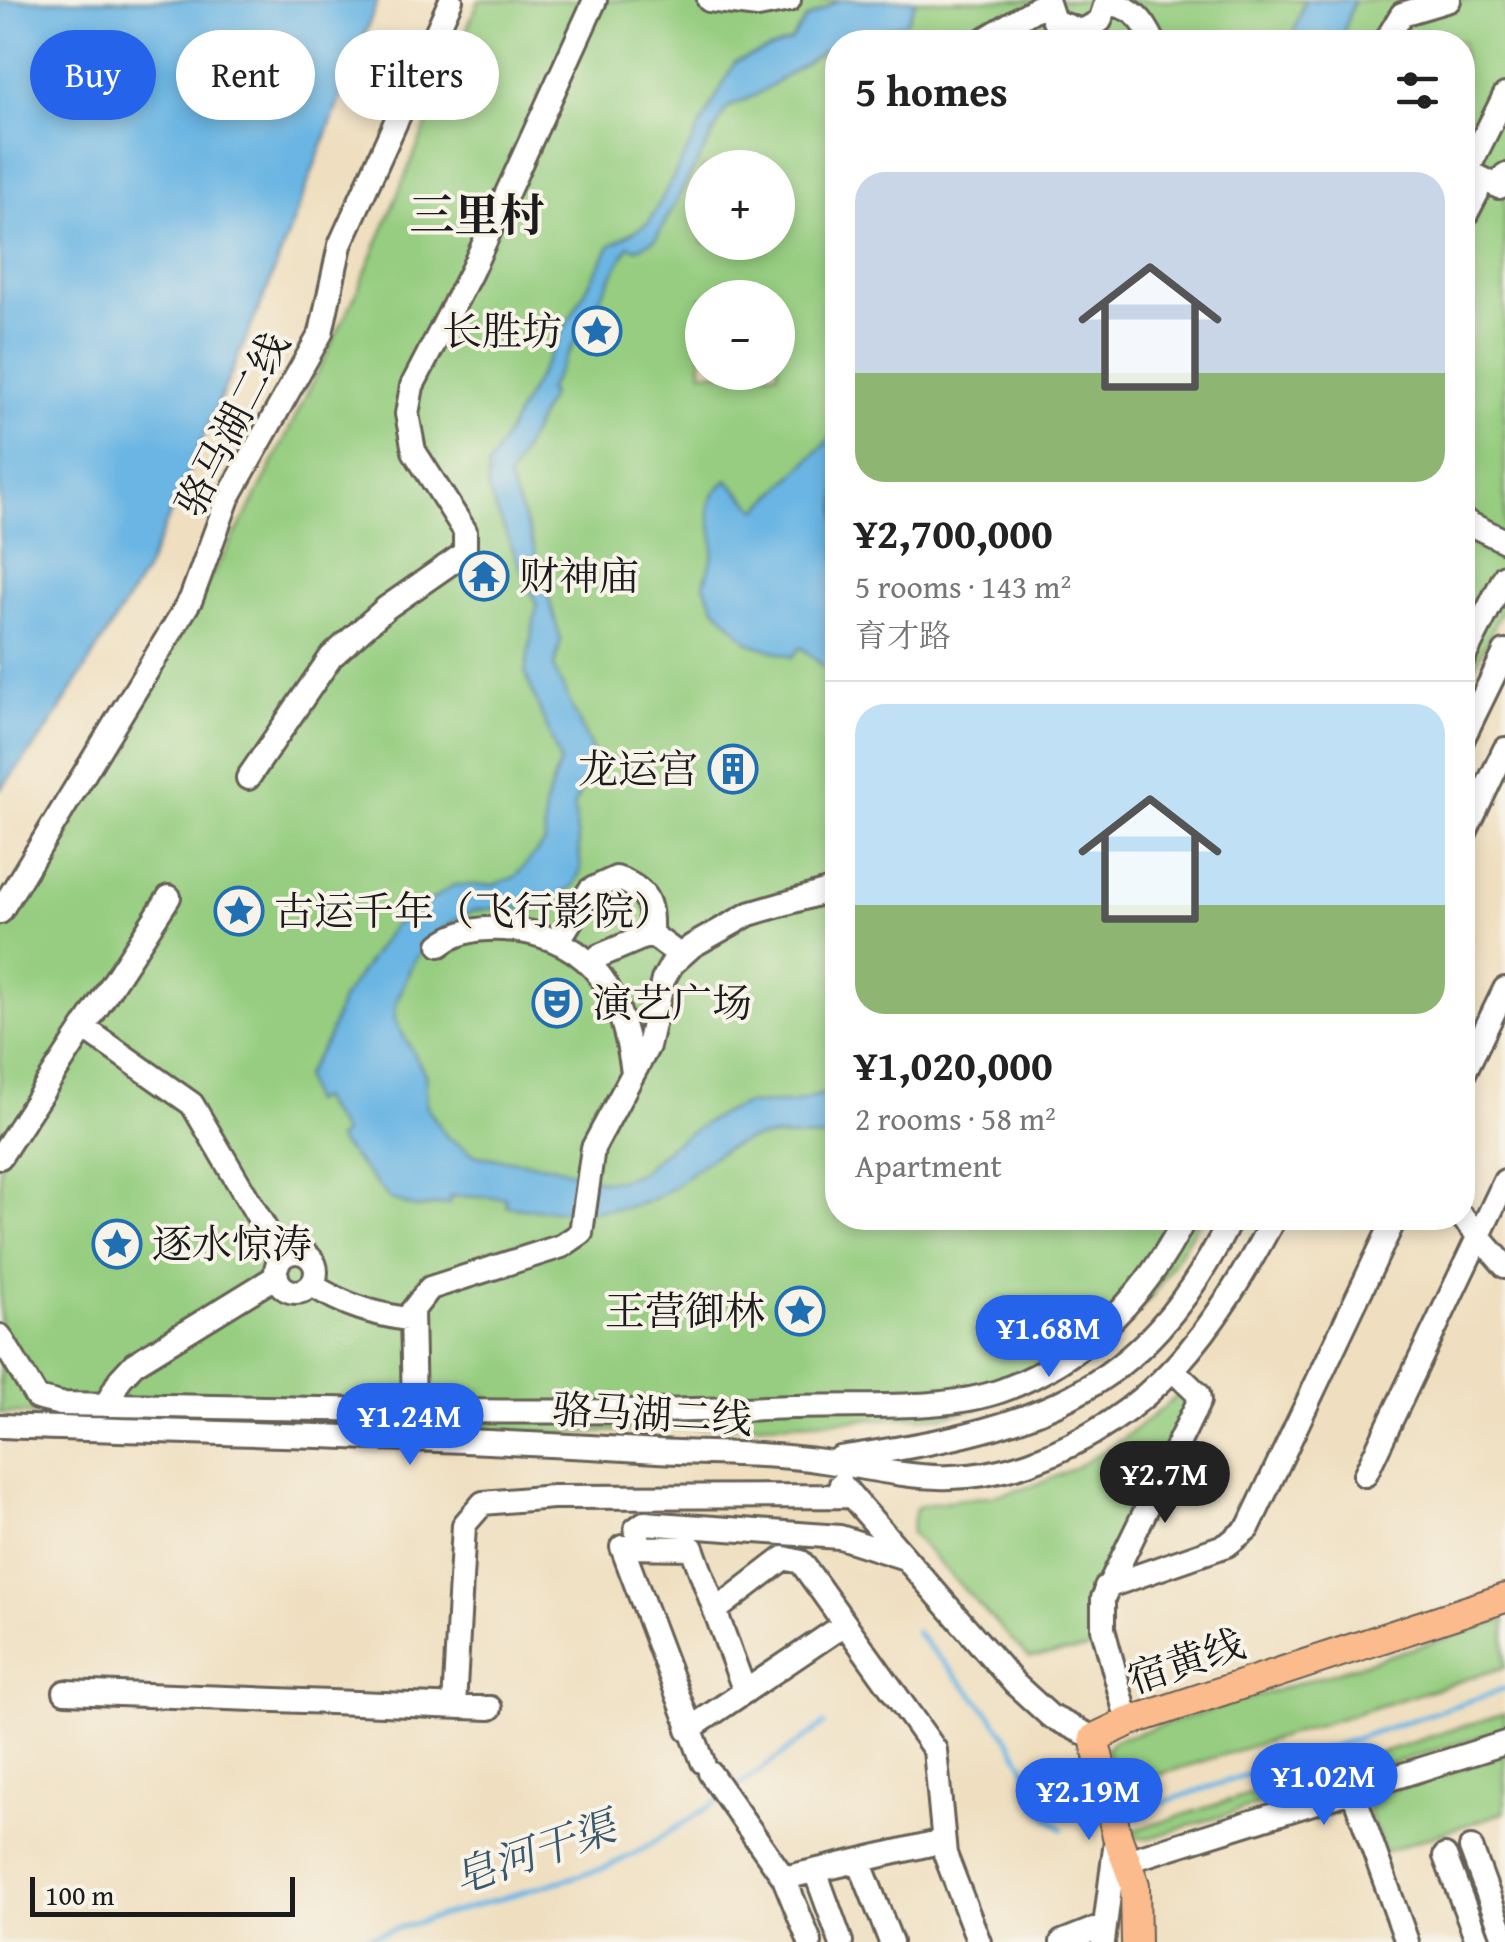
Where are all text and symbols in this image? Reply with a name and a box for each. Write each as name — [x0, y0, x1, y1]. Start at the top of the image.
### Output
chip: Buy — [30, 30, 156, 120]
chip: Rent — [176, 30, 315, 120]
chip: Filters — [335, 30, 499, 120]
text: 5 homes — [855, 60, 1008, 121]
icon: filters — [1390, 63, 1445, 118]
map controls — [685, 150, 795, 390]
button: + — [685, 150, 795, 260]
district label: 三里村 — [409, 182, 545, 247]
icon: home — [1060, 237, 1240, 417]
button: − — [685, 280, 795, 390]
place label: 长胜坊 — [442, 301, 562, 360]
place icon: 长胜坊 — [571, 305, 623, 357]
street label: 骆马湖二线 — [160, 321, 303, 526]
text: ¥2,700,000 — [855, 502, 1053, 563]
place label: 财神庙 — [519, 546, 639, 605]
temple icon: 财神庙 — [458, 550, 510, 602]
text: 5 rooms · 143 m² — [855, 563, 1071, 610]
text: 育才路 — [855, 612, 951, 659]
place label: 龙运宫 — [578, 739, 698, 798]
building icon: 龙运宫 — [707, 743, 759, 795]
icon: home — [1060, 769, 1240, 949]
place label: 古运千年（飞行影院） — [274, 881, 674, 940]
place icon: 古运千年（飞行影院） — [213, 885, 265, 937]
place label: 演艺广场 — [592, 973, 752, 1032]
theatre icon: 演艺广场 — [531, 977, 583, 1029]
text: ¥1,020,000 — [855, 1034, 1053, 1095]
text: 2 rooms · 58 m² — [855, 1095, 1056, 1142]
text: Apartment — [855, 1142, 1002, 1189]
place label: 逐水惊涛 — [152, 1214, 312, 1273]
place icon: 逐水惊涛 — [91, 1218, 143, 1270]
place label: 王营御林 — [605, 1281, 765, 1340]
place icon: 王营御林 — [774, 1285, 826, 1337]
pin: ¥1.68M — [968, 1295, 1130, 1380]
text: ¥1.68M — [998, 1304, 1100, 1351]
street label: 骆马湖二线 — [551, 1379, 753, 1448]
pin: ¥1.24M — [329, 1383, 491, 1468]
text: ¥1.24M — [359, 1392, 461, 1439]
pin: ¥2.7M — [1095, 1441, 1235, 1526]
text: ¥2.7M — [1122, 1450, 1208, 1497]
street label: 宿黄线 — [1120, 1613, 1252, 1708]
pin: ¥1.02M — [1243, 1743, 1405, 1828]
text: ¥1.02M — [1273, 1752, 1375, 1799]
pin: ¥2.19M — [1008, 1758, 1170, 1843]
text: ¥2.19M — [1038, 1767, 1140, 1814]
water label: 皂河干渠 — [444, 1794, 628, 1908]
scale bar — [30, 1872, 295, 1916]
text: 100 m — [45, 1874, 114, 1915]

